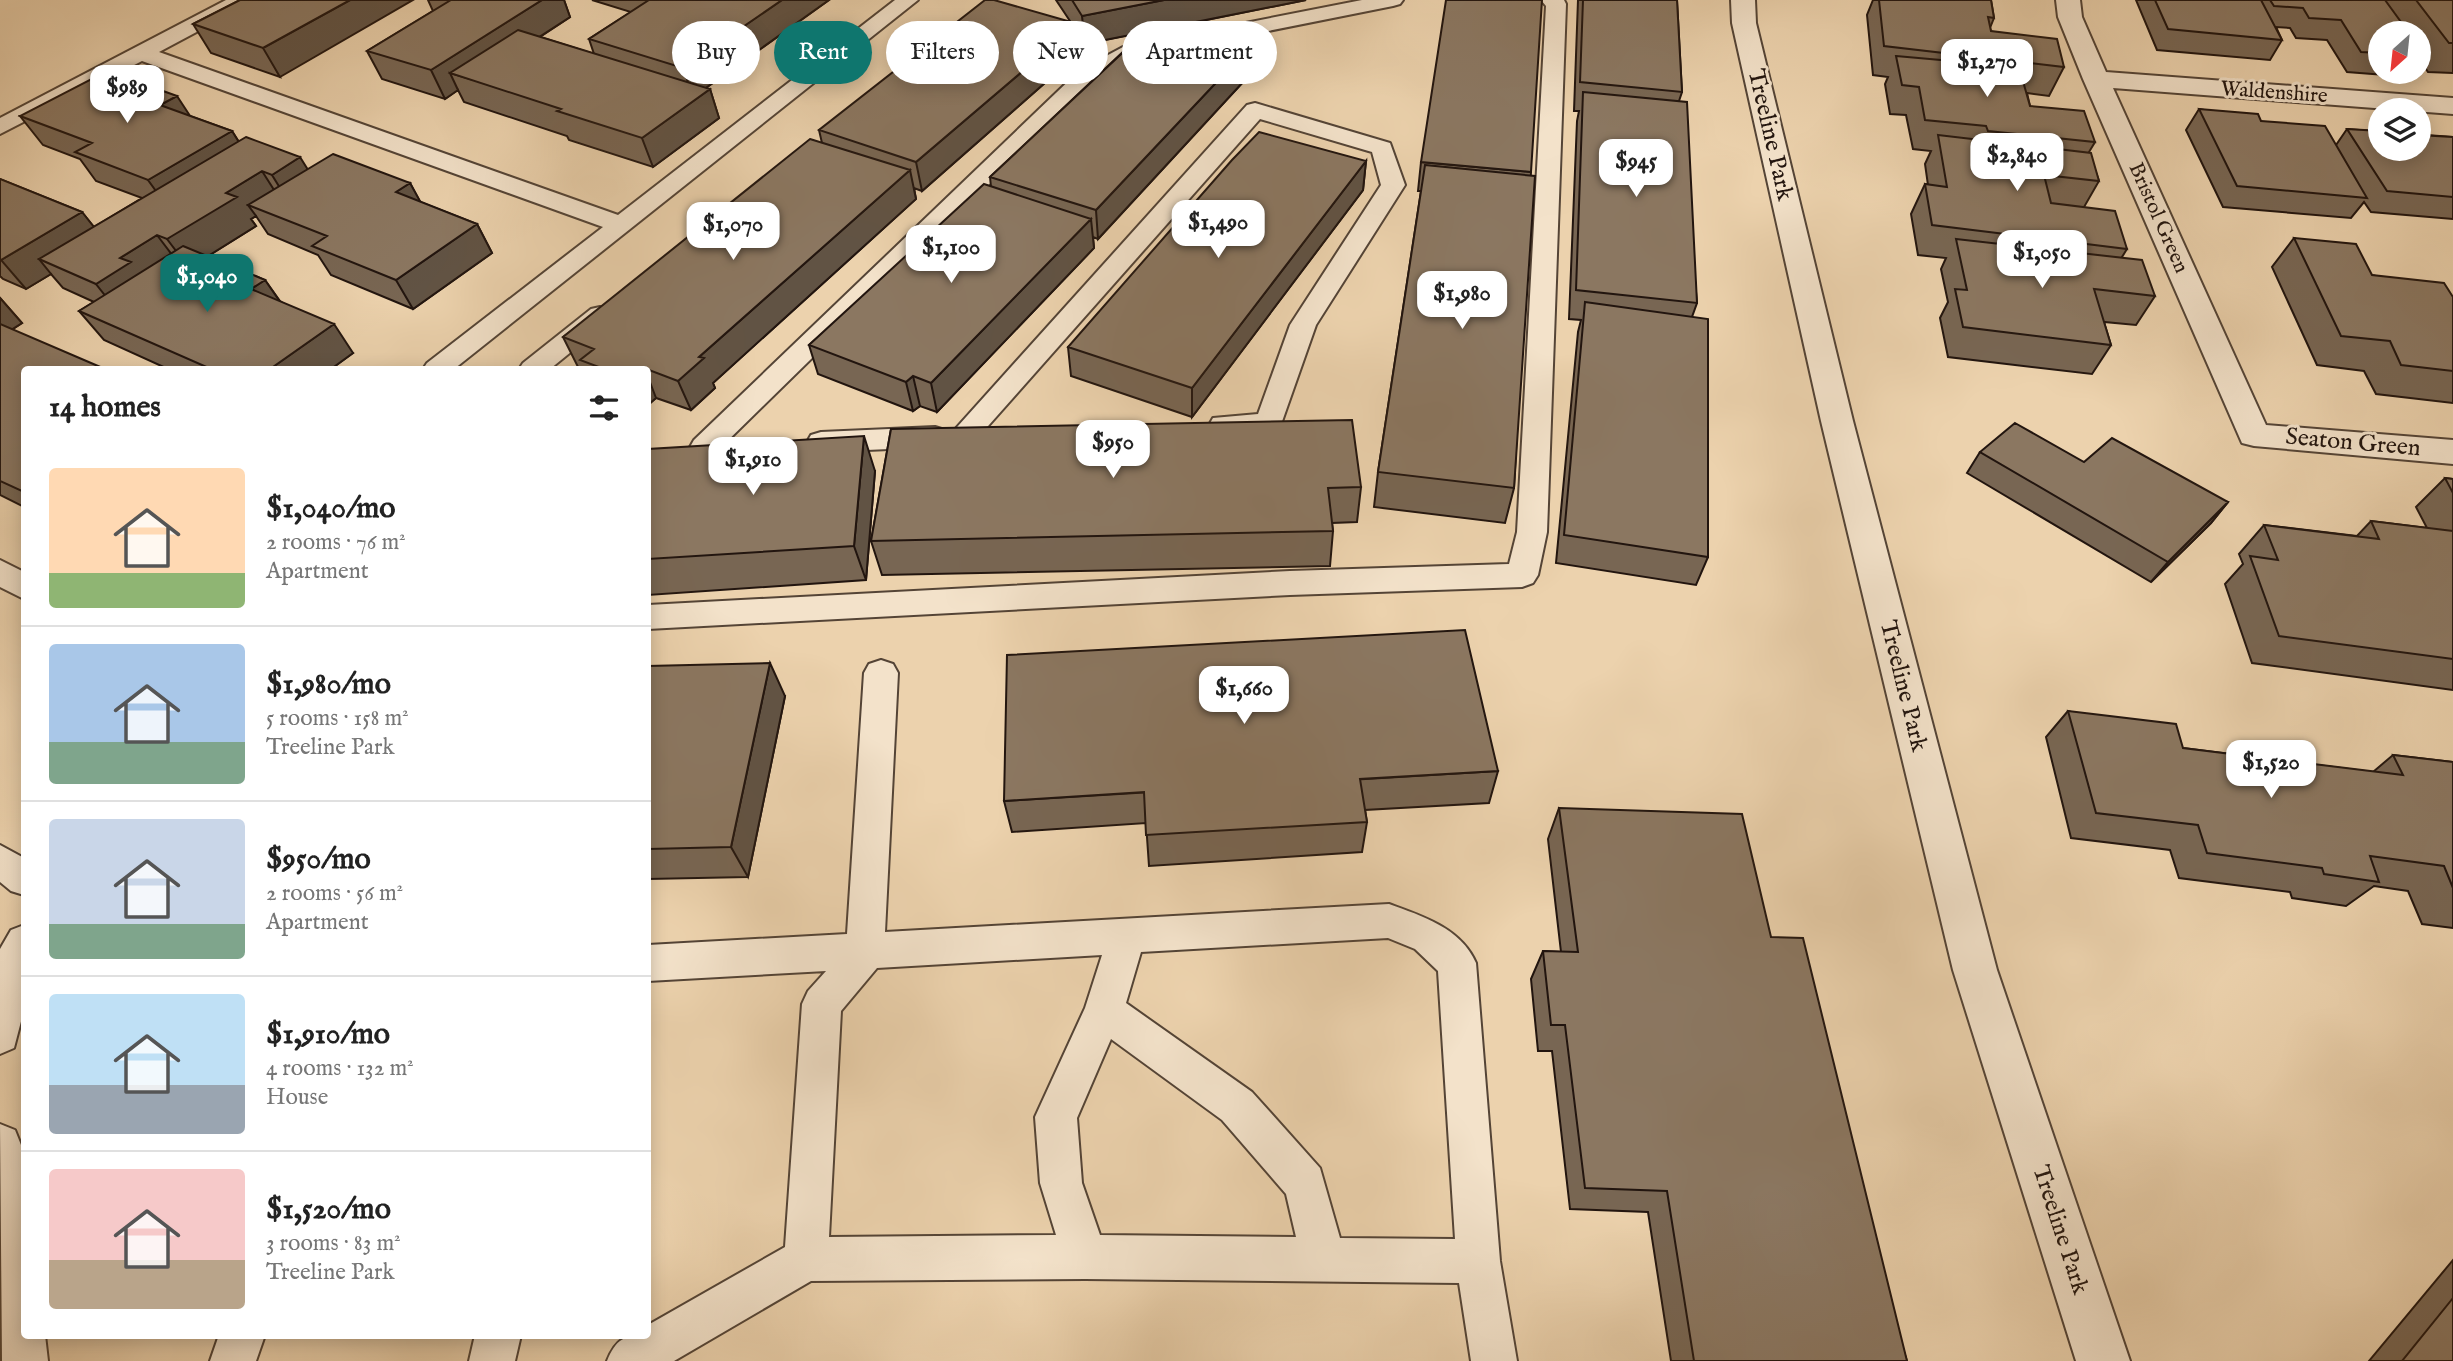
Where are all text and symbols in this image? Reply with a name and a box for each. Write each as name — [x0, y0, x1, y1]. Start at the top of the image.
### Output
chip: Buy — [672, 21, 760, 84]
chip: Rent — [774, 21, 872, 84]
chip: Filters — [886, 21, 999, 84]
chip: New — [1013, 21, 1108, 84]
chip: Apartment — [1122, 21, 1277, 84]
north arrow — [2368, 21, 2431, 84]
map controls — [2368, 21, 2431, 161]
pin: $1,270 — [1930, 40, 2044, 99]
text: $1,270 — [1957, 47, 2017, 76]
pin: $989 — [86, 66, 168, 125]
street label: Treeline Park — [1740, 66, 1800, 204]
text: $989 — [106, 73, 148, 102]
street label: Waldenshire — [2220, 76, 2329, 110]
button: layers — [2368, 98, 2431, 161]
pin: $2,840 — [1960, 134, 2074, 193]
pin: $945 — [1595, 140, 1677, 199]
text: $2,840 — [1986, 141, 2048, 170]
text: $945 — [1615, 147, 1657, 176]
street label: Bristol Green — [2122, 159, 2194, 277]
pin: $1,490 — [1161, 201, 1275, 260]
pin: $1,070 — [676, 202, 790, 262]
text: $1,490 — [1188, 208, 1248, 237]
text: $1,070 — [703, 210, 763, 239]
pin: $1,100 — [894, 226, 1008, 285]
pin: $1,050 — [1985, 230, 2099, 290]
text: $1,100 — [922, 233, 980, 262]
text: $1,050 — [2013, 238, 2071, 267]
pin: $1,040 — [150, 254, 264, 314]
text: $1,040 — [176, 262, 238, 291]
pin: $1,980 — [1405, 272, 1519, 331]
text: $1,980 — [1433, 279, 1491, 308]
text: 14 homes — [49, 389, 161, 427]
icon: filters — [585, 389, 623, 427]
pin: $950 — [1072, 420, 1154, 480]
street label: Seaton Green — [2284, 422, 2422, 464]
text: $950 — [1092, 428, 1134, 457]
pin: $1,910 — [696, 438, 810, 497]
text: $1,910 — [724, 445, 782, 474]
text: $1,040/mo — [266, 490, 395, 528]
icon: home — [105, 496, 189, 580]
text: 2 rooms · 76 m² — [266, 528, 406, 557]
text: Apartment — [266, 557, 369, 586]
street label: Treeline Park — [1872, 617, 1934, 755]
text: $1,980/mo — [266, 666, 391, 704]
pin: $1,660 — [1187, 666, 1301, 726]
icon: home — [105, 672, 189, 756]
text: $1,660 — [1215, 674, 1273, 703]
text: 5 rooms · 158 m² — [266, 704, 409, 733]
text: Treeline Park — [266, 733, 395, 762]
pin: $1,520 — [2214, 740, 2328, 800]
text: $1,520 — [2242, 748, 2300, 777]
text: $950/mo — [266, 841, 371, 879]
icon: home — [105, 847, 189, 931]
text: 2 rooms · 56 m² — [266, 879, 403, 908]
text: Apartment — [266, 908, 369, 937]
text: $1,910/mo — [266, 1016, 390, 1054]
icon: home — [105, 1022, 189, 1106]
text: 4 rooms · 132 m² — [266, 1054, 414, 1083]
text: House — [266, 1083, 328, 1112]
street label: Treeline Park — [2025, 1161, 2096, 1299]
text: $1,520/mo — [266, 1191, 391, 1229]
icon: home — [105, 1197, 189, 1281]
text: 3 rooms · 83 m² — [266, 1229, 401, 1258]
text: Treeline Park — [266, 1258, 395, 1287]

